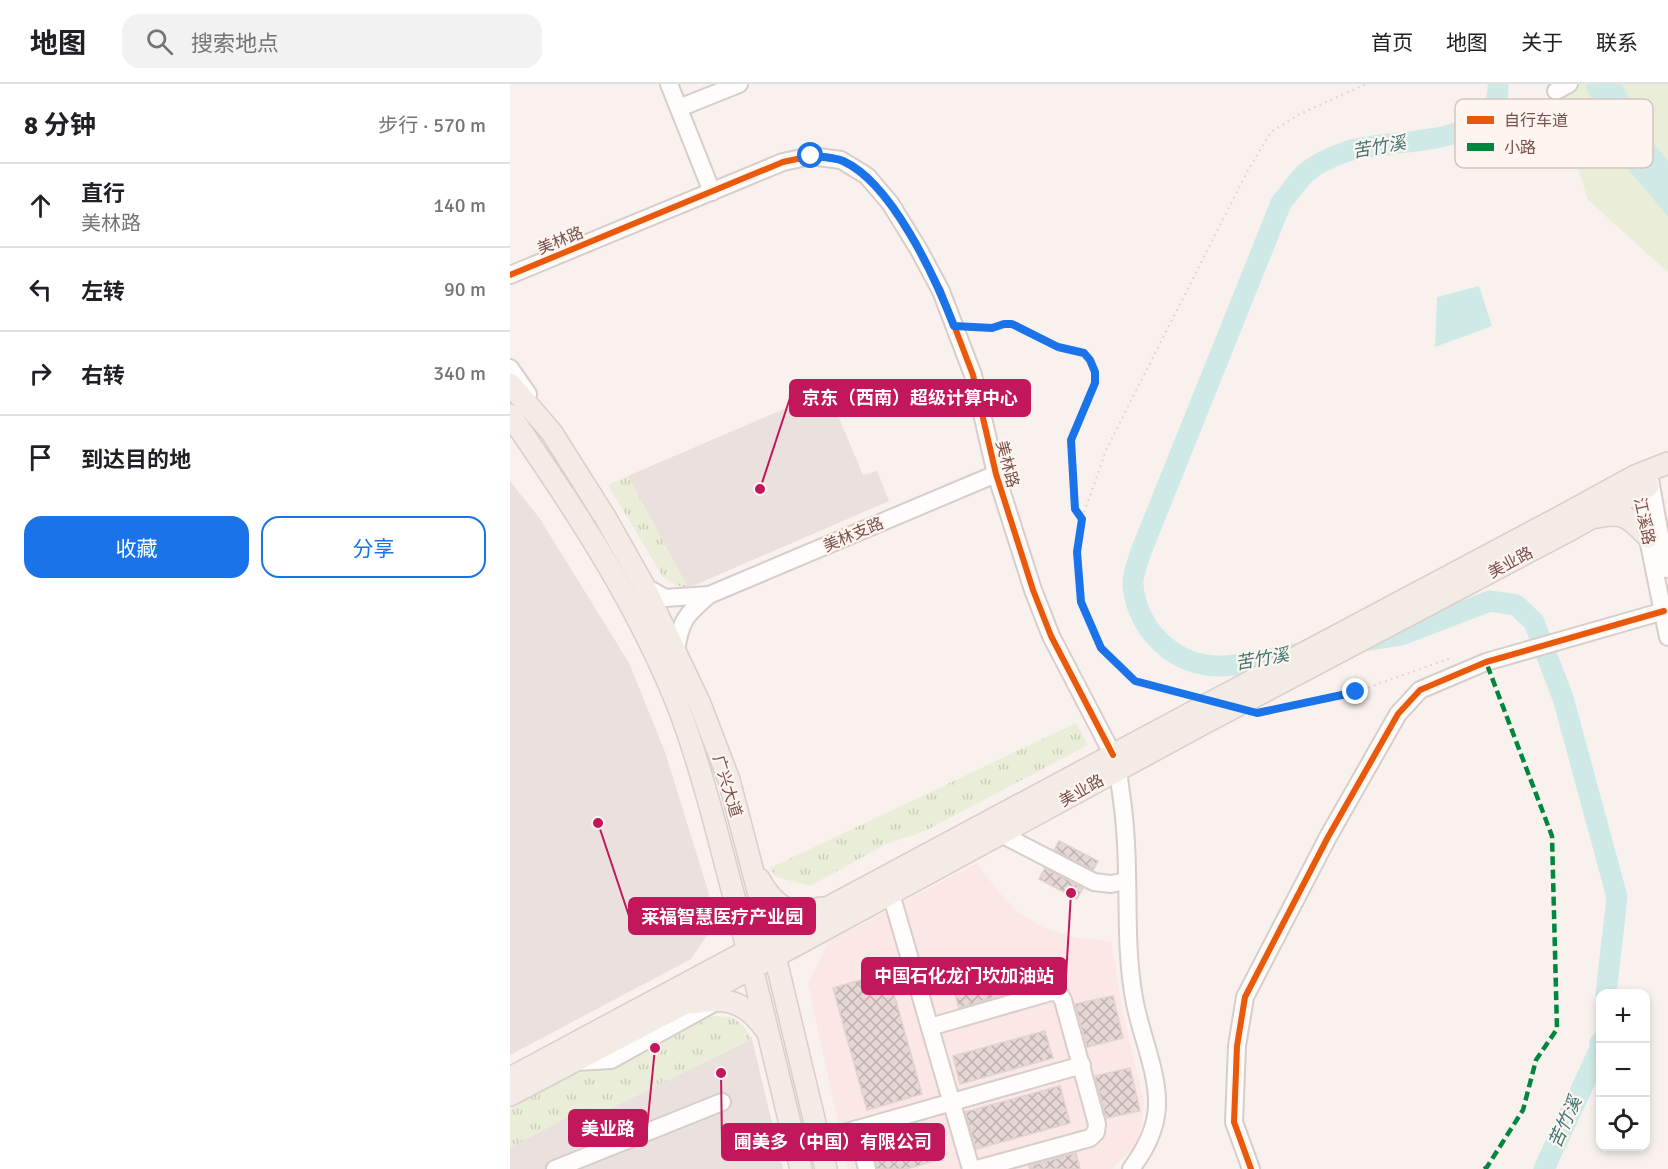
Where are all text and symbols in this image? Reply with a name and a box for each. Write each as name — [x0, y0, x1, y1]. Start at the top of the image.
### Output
search box — [122, 14, 542, 68]
icon: search — [143, 25, 176, 58]
text: 地图 — [30, 27, 86, 61]
text: 搜索地点 — [191, 30, 279, 57]
text: 首页 — [1371, 30, 1413, 56]
text: 地图 — [1446, 30, 1488, 56]
text: 关于 — [1521, 30, 1563, 56]
text: 联系 — [1596, 30, 1638, 56]
legend — [1455, 99, 1653, 168]
text: 8 分钟 — [24, 110, 96, 142]
text: 自行车道 — [1504, 111, 1568, 131]
text: 步行 · 570 m — [378, 113, 486, 138]
water label: 苦竹溪 — [1351, 131, 1409, 163]
text: 小路 — [1504, 138, 1536, 158]
route start — [797, 142, 823, 168]
text: 直行 — [81, 180, 125, 207]
icon: ahead — [24, 189, 57, 222]
text: 140 m — [433, 193, 486, 218]
text: 美林路 — [81, 211, 141, 236]
street label: 美林路 — [534, 223, 586, 259]
icon: left — [24, 273, 57, 306]
text: 90 m — [444, 277, 486, 302]
text: 左转 — [81, 278, 125, 305]
icon: right — [24, 357, 57, 390]
text: 340 m — [433, 361, 486, 386]
text: 右转 — [81, 362, 125, 389]
callout: 京东（西南）超级计算中心 — [790, 380, 1030, 416]
text: 京东（西南）超级计算中心 — [802, 387, 1018, 409]
street label: 美林路 — [991, 438, 1023, 490]
icon: arrive — [24, 441, 57, 474]
text: 到达目的地 — [81, 446, 191, 473]
street label: 江溪路 — [1629, 496, 1659, 547]
street label: 美林支路 — [820, 513, 887, 557]
button: 收藏 — [24, 516, 249, 578]
button: 分享 — [261, 516, 486, 578]
street label: 美业路 — [1485, 543, 1536, 583]
water label: 苦竹溪 — [1234, 643, 1292, 675]
route end — [1342, 678, 1368, 704]
street label: 广兴大道 — [708, 753, 746, 820]
street label: 美业路 — [1056, 770, 1107, 811]
callout: 莱福智慧医疗产业园 — [629, 898, 815, 934]
text: 莱福智慧医疗产业园 — [641, 906, 803, 928]
callout: 中国石化龙门坎加油站 — [862, 958, 1066, 994]
text: 中国石化龙门坎加油站 — [874, 965, 1054, 987]
map controls — [1596, 989, 1650, 1151]
button: + — [1596, 989, 1650, 1043]
button: − — [1596, 1043, 1650, 1097]
water label: 苦竹溪 — [1544, 1091, 1587, 1151]
button: locate — [1596, 1097, 1650, 1151]
callout: 美业路 — [569, 1110, 647, 1146]
text: 美业路 — [581, 1118, 635, 1140]
callout: 圃美多（中国）有限公司 — [722, 1124, 944, 1160]
text: 圃美多（中国）有限公司 — [734, 1131, 932, 1153]

